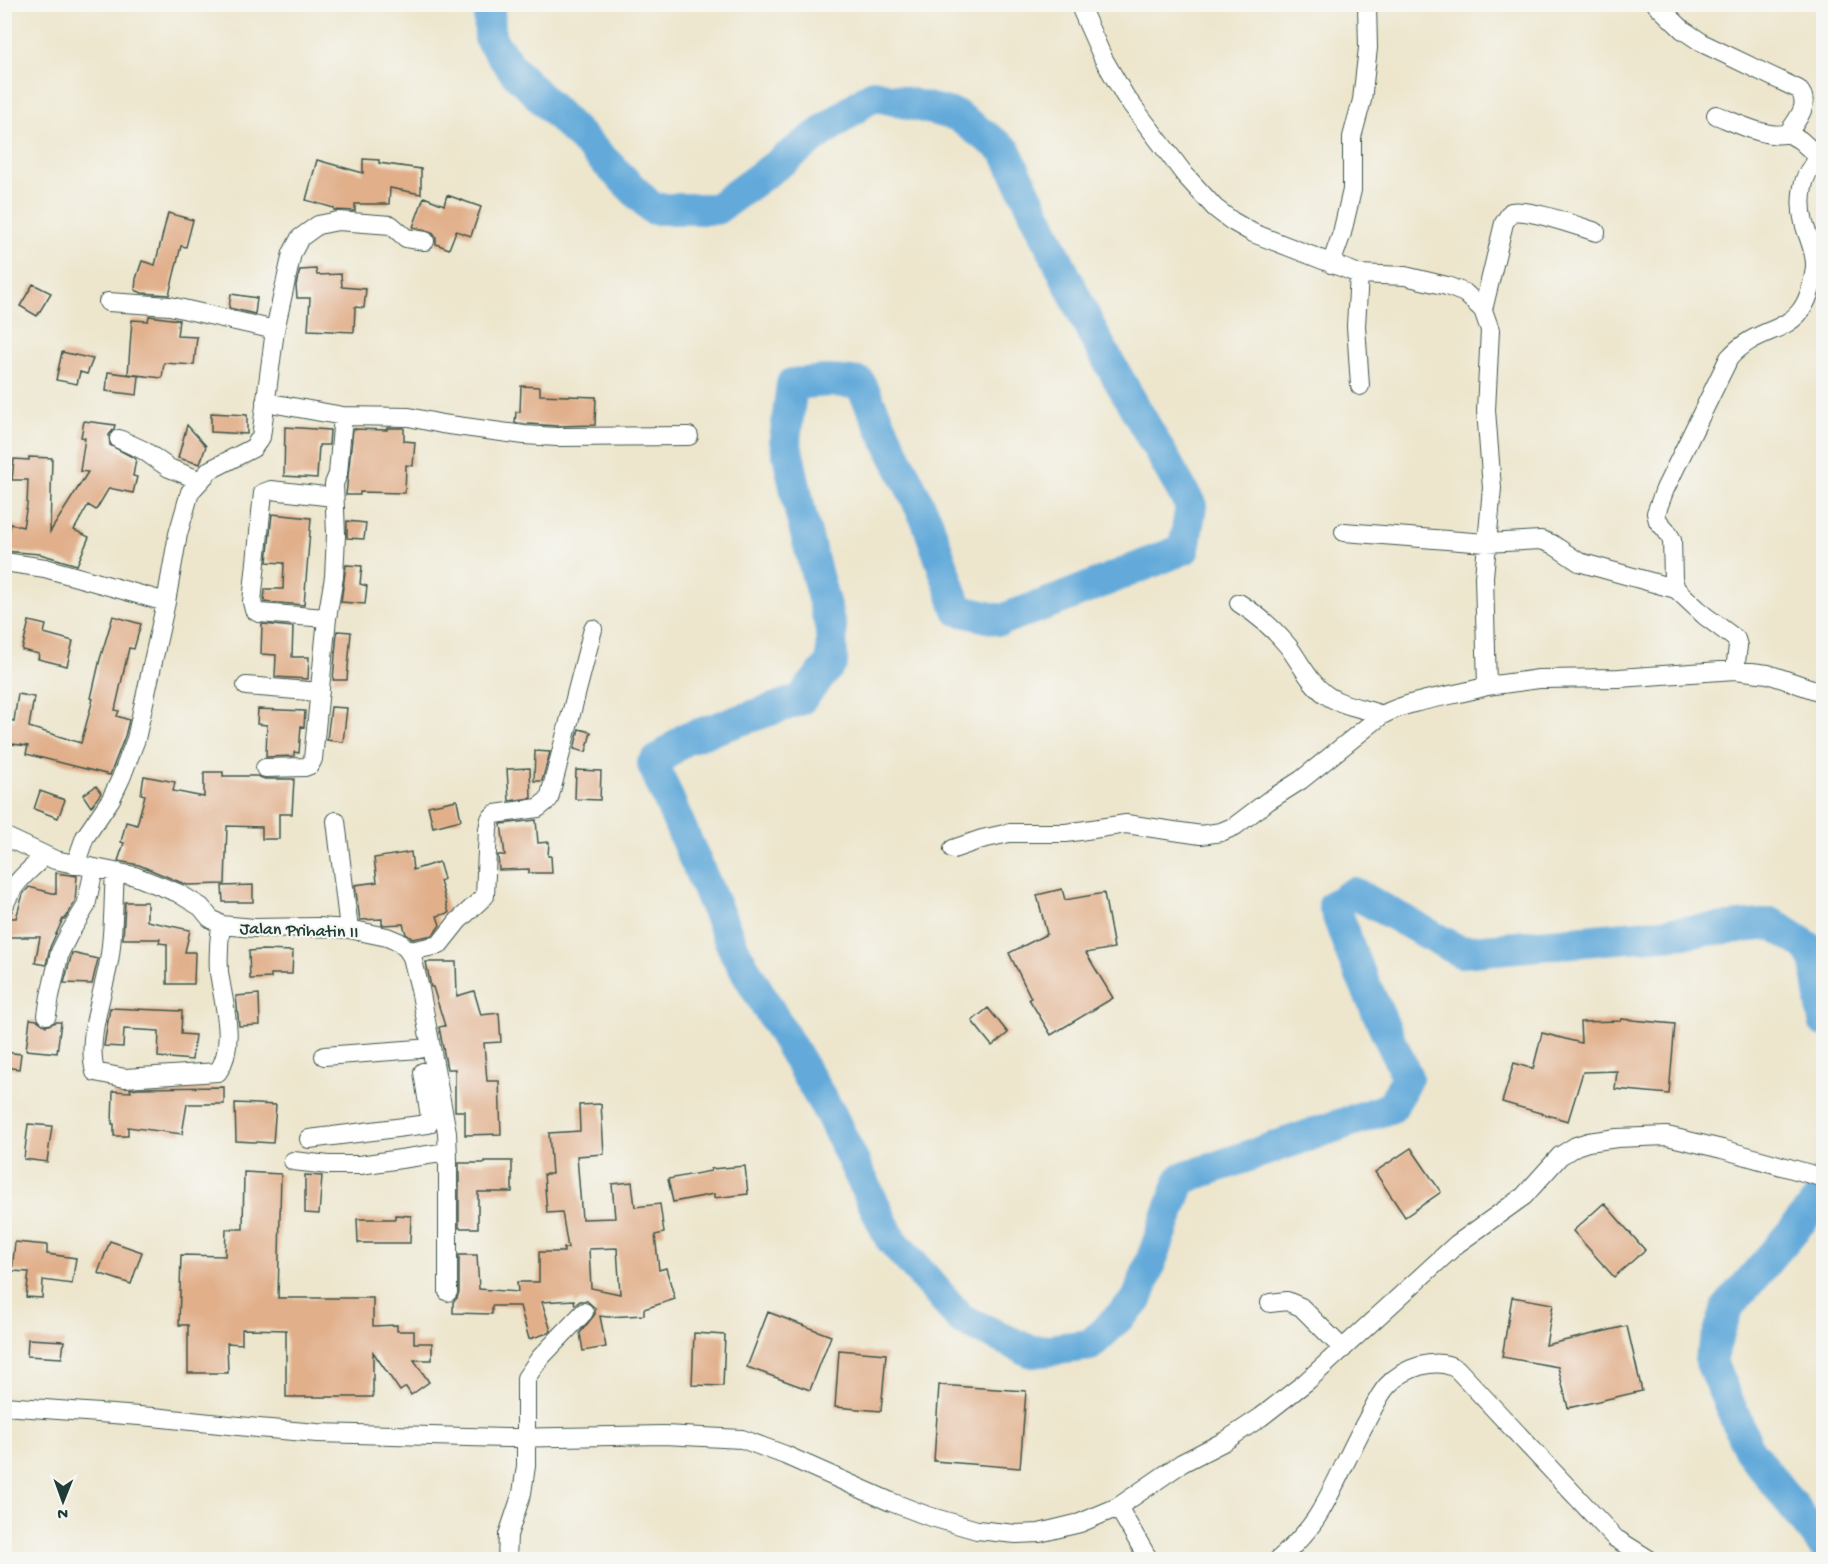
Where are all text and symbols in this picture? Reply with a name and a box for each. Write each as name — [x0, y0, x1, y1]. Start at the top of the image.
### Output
street label: Jalan Prihatin II — [239, 919, 359, 944]
north arrow — [33, 1471, 93, 1531]
text: N — [57, 1503, 68, 1522]

